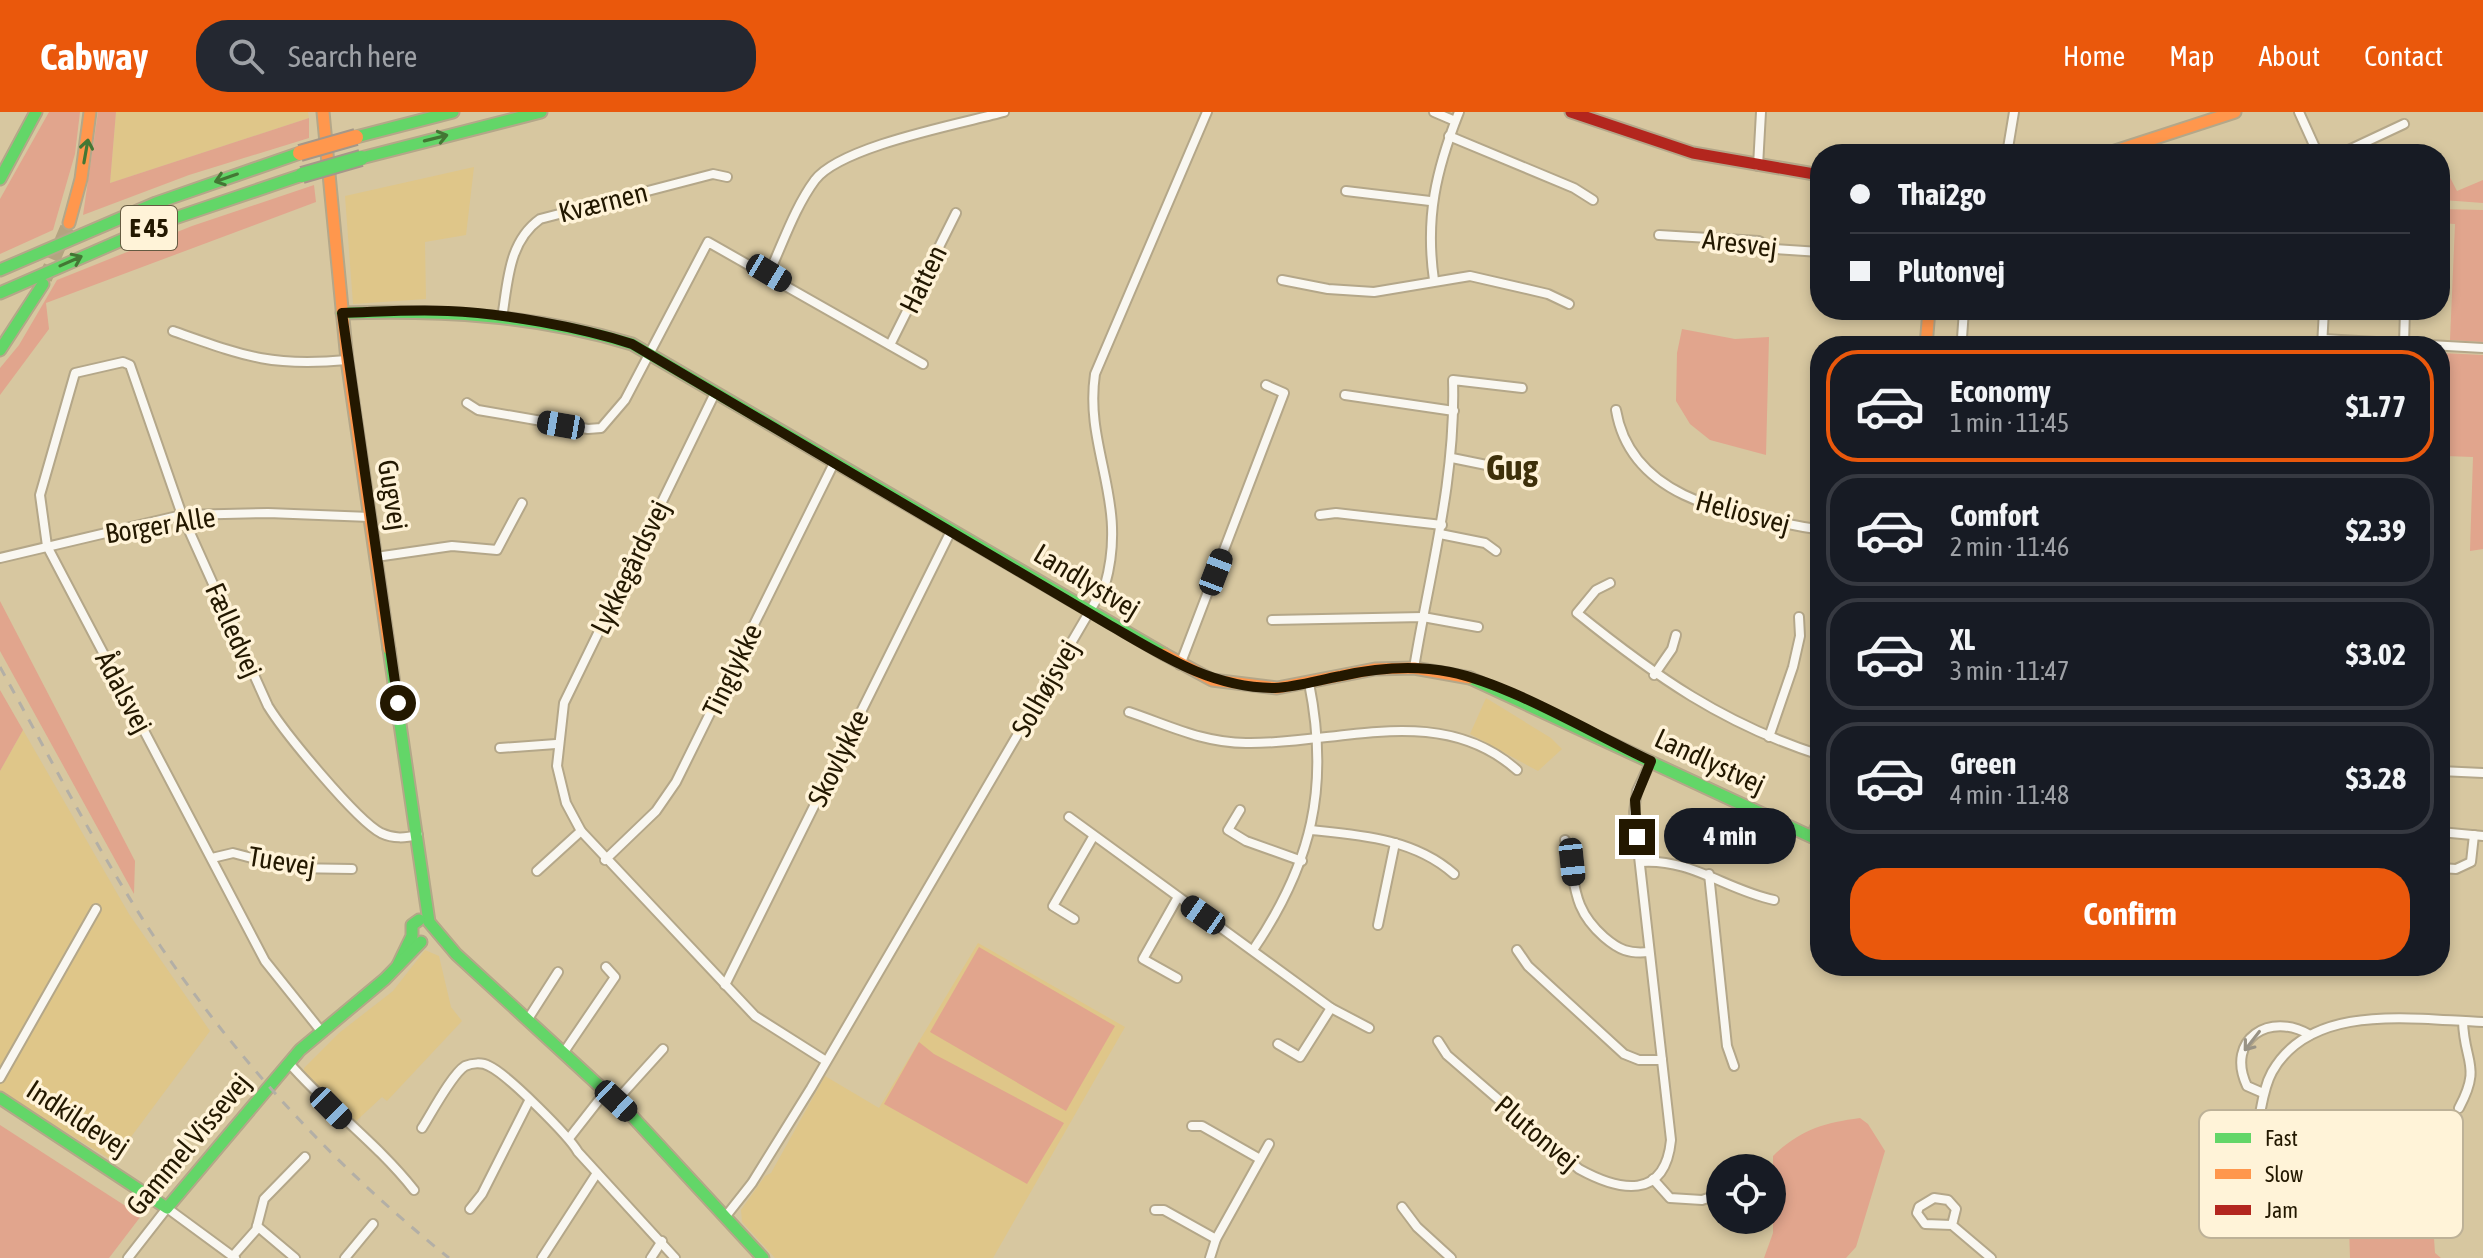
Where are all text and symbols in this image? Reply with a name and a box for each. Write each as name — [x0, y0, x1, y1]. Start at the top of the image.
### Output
search box — [196, 20, 756, 92]
icon: search — [224, 34, 268, 78]
text: Cabway — [40, 35, 148, 78]
text: Search here — [288, 39, 417, 73]
text: Home — [2063, 40, 2125, 72]
text: Map — [2169, 40, 2214, 72]
text: About — [2258, 40, 2320, 72]
text: Contact — [2364, 40, 2443, 72]
one-way arrow — [423, 130, 449, 145]
one-way arrow — [79, 139, 94, 164]
one-way arrow — [214, 171, 239, 186]
street label: Kværnen — [555, 176, 651, 228]
text: Thai2go — [1898, 177, 1986, 211]
road number: E 45 — [121, 206, 177, 250]
street label: Aresvej — [1701, 223, 1779, 263]
street label: Hatten — [893, 240, 953, 318]
car — [742, 250, 796, 296]
one-way arrow — [58, 252, 83, 267]
text: Plutonvej — [1898, 254, 2005, 288]
icon: car — [1854, 370, 1926, 442]
text: Economy — [1950, 374, 2051, 408]
text: $1.77 — [2346, 389, 2406, 423]
text: 1 min · 11:45 — [1950, 408, 2069, 438]
car — [535, 409, 587, 441]
district label: Gug — [1486, 446, 1538, 488]
street label: Gugvej — [372, 458, 414, 532]
street label: Heliosvej — [1692, 484, 1794, 540]
icon: car — [1854, 494, 1926, 566]
street label: Lykkegårdsvej — [584, 495, 676, 639]
text: Comfort — [1950, 498, 2039, 532]
street label: Borger Alle — [103, 501, 217, 549]
text: $2.39 — [2346, 513, 2406, 547]
text: 2 min · 11:46 — [1950, 532, 2069, 562]
street label: Landlystvej — [1028, 537, 1146, 625]
car — [1196, 545, 1236, 599]
street label: Fælledvej — [199, 578, 269, 682]
street label: Tinglykke — [696, 618, 768, 722]
icon: car — [1854, 618, 1926, 690]
text: XL — [1950, 622, 1975, 656]
street label: Solhøjsvej — [1005, 634, 1085, 742]
text: $3.02 — [2346, 637, 2406, 671]
street label: Ådalsvej — [89, 645, 160, 738]
text: 3 min · 11:47 — [1950, 656, 2069, 686]
route start — [380, 685, 416, 721]
street label: Skovlykke — [801, 705, 875, 811]
street label: Landlystvej — [1650, 722, 1770, 800]
icon: car — [1854, 742, 1926, 814]
text: Green — [1950, 746, 2016, 780]
text: $3.28 — [2346, 761, 2406, 795]
text: 4 min · 11:48 — [1950, 780, 2069, 810]
callout: 4 min — [1665, 809, 1797, 865]
route end — [1619, 819, 1655, 855]
text: 4 min — [1703, 821, 1757, 851]
car — [1558, 837, 1586, 887]
street label: Tuevej — [246, 840, 318, 882]
button: Confirm — [1850, 868, 2410, 960]
car — [1176, 891, 1230, 939]
one-way arrow — [2243, 1030, 2260, 1051]
street label: Gammel Vissevej — [120, 1067, 256, 1221]
street label: Indkildevej — [21, 1073, 135, 1163]
car — [590, 1076, 642, 1126]
car — [306, 1083, 356, 1133]
street label: Plutonvej — [1489, 1089, 1585, 1177]
legend — [2199, 1110, 2463, 1238]
text: Fast — [2265, 1125, 2298, 1151]
map controls — [1706, 1154, 1786, 1234]
button: locate — [1706, 1154, 1786, 1234]
text: Slow — [2265, 1161, 2303, 1187]
text: Jam — [2265, 1197, 2298, 1223]

